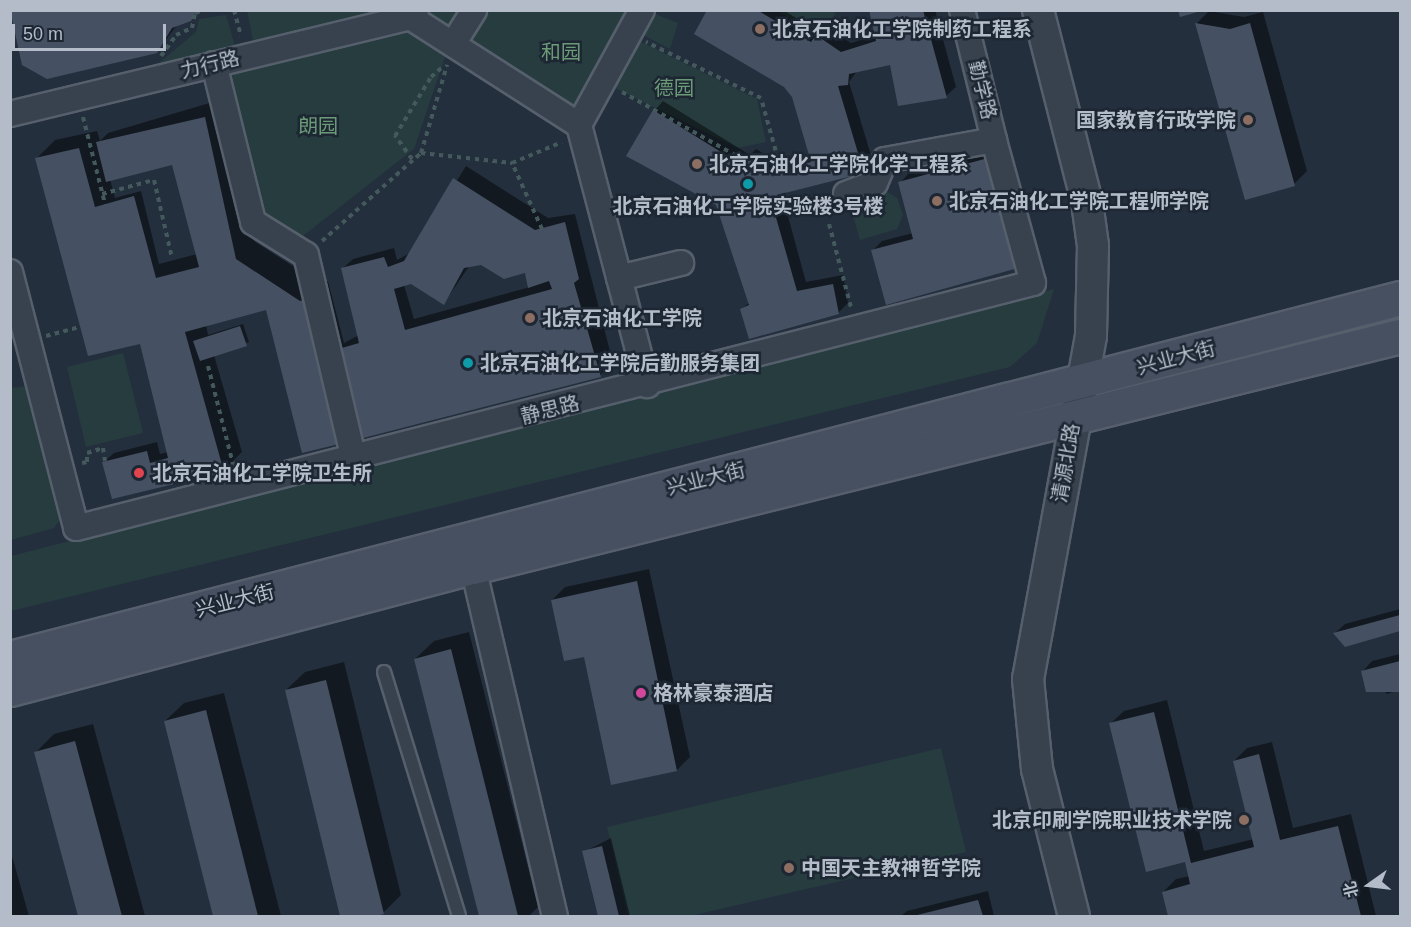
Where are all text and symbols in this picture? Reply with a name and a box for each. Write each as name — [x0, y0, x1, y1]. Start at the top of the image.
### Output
scale bar — [15, 12, 170, 50]
place label: 北京石油化工学院制药工程系 — [772, 17, 1032, 41]
marker: 北京石油化工学院制药工程系 — [753, 22, 767, 36]
text: 50 m — [23, 24, 63, 44]
park label: 和园 — [541, 40, 581, 64]
street label: 力行路 — [178, 46, 242, 84]
street label: 勤学路 — [963, 58, 1001, 122]
park label: 德园 — [654, 76, 694, 100]
place label: 国家教育行政学院 — [1076, 108, 1236, 132]
marker: 国家教育行政学院 — [1241, 113, 1255, 127]
park label: 朗园 — [298, 114, 338, 138]
place label: 北京石油化工学院化学工程系 — [709, 152, 969, 176]
marker: 北京石油化工学院化学工程系 — [690, 157, 704, 171]
marker: 北京石油化工学院实验楼3号楼 — [741, 177, 755, 191]
place label: 北京石油化工学院工程师学院 — [949, 189, 1209, 213]
place label: 北京石油化工学院实验楼3号楼 — [612, 194, 884, 218]
marker: 北京石油化工学院工程师学院 — [930, 194, 944, 208]
place label: 北京石油化工学院 — [542, 306, 702, 330]
marker: 北京石油化工学院 — [523, 311, 537, 325]
street label: 兴业大街 — [1134, 336, 1218, 380]
place label: 北京石油化工学院后勤服务集团 — [480, 351, 760, 375]
marker: 北京石油化工学院后勤服务集团 — [461, 356, 475, 370]
street label: 静思路 — [518, 391, 582, 429]
street label: 清源北路 — [1047, 422, 1085, 504]
street label: 兴业大街 — [664, 458, 748, 500]
place label: 北京石油化工学院卫生所 — [152, 461, 372, 485]
marker: 北京石油化工学院卫生所 — [130, 464, 148, 482]
street label: 兴业大街 — [193, 580, 277, 622]
place label: 格林豪泰酒店 — [653, 681, 773, 705]
marker: 格林豪泰酒店 — [634, 686, 648, 700]
place label: 北京印刷学院职业技术学院 — [992, 808, 1232, 832]
marker: 北京印刷学院职业技术学院 — [1237, 813, 1251, 827]
north arrow — [1339, 855, 1399, 915]
place label: 中国天主教神哲学院 — [801, 856, 981, 880]
marker: 中国天主教神哲学院 — [782, 861, 796, 875]
text: 北 — [1341, 880, 1361, 899]

